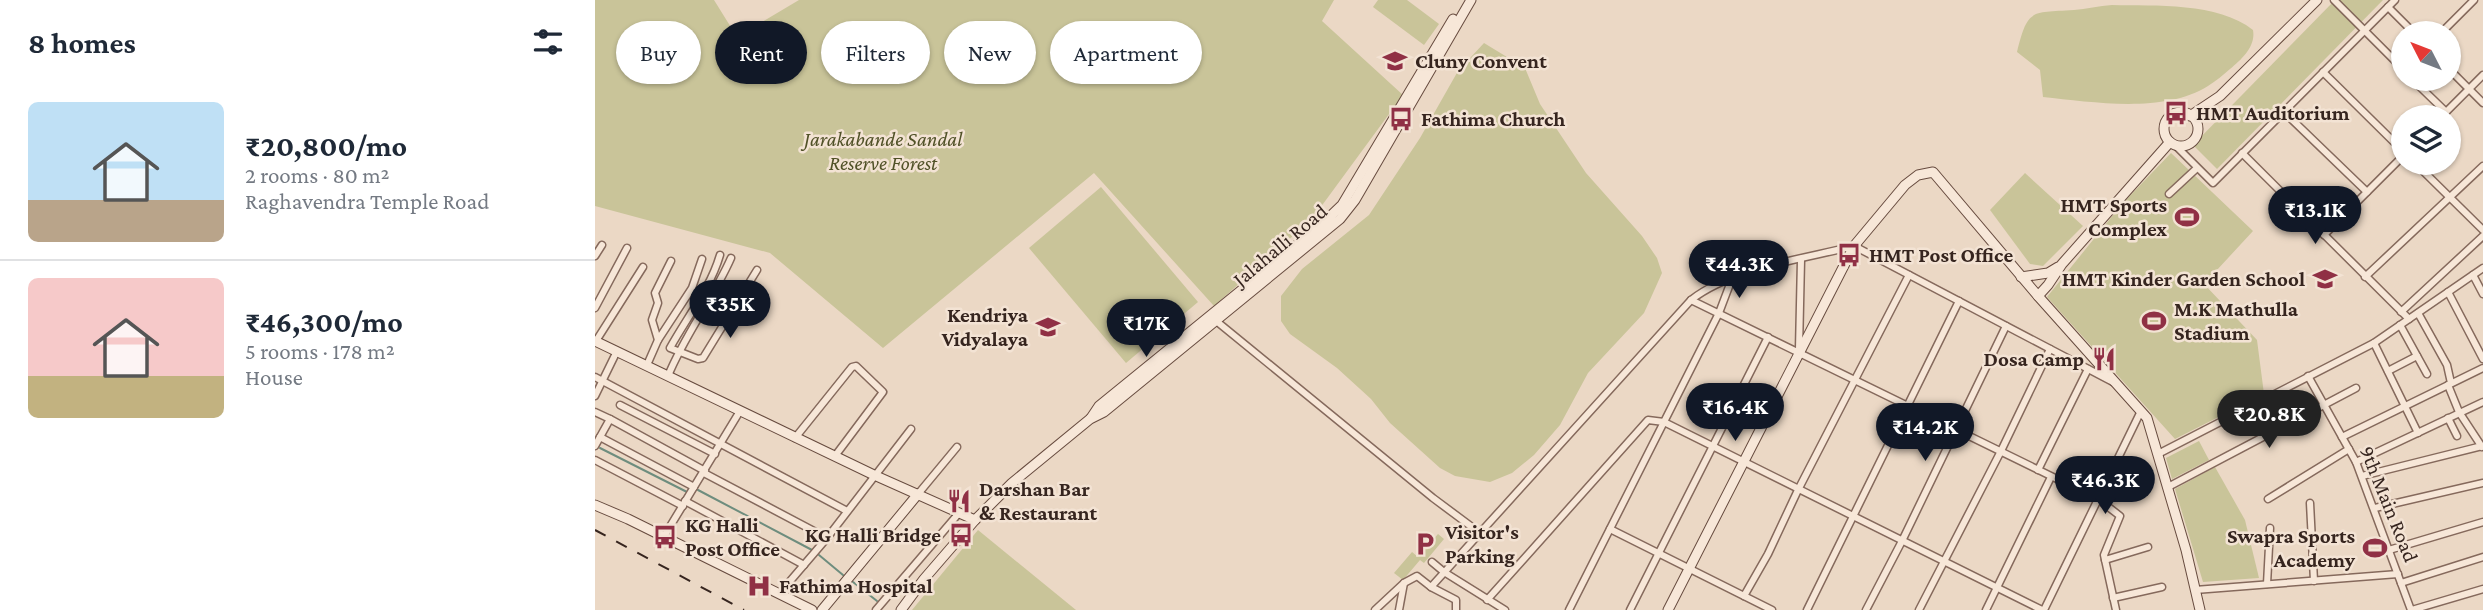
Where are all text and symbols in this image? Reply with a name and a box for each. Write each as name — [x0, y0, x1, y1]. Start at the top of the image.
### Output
chip: Buy — [616, 21, 701, 84]
chip: Rent — [715, 21, 807, 84]
chip: Filters — [821, 21, 930, 84]
chip: New — [944, 21, 1036, 84]
chip: Apartment — [1050, 21, 1202, 84]
north arrow — [2391, 21, 2461, 91]
map controls — [2391, 21, 2461, 175]
icon: filters — [529, 23, 567, 61]
text: 8 homes — [28, 26, 136, 59]
school or university icon: Cluny Convent — [1381, 47, 1409, 75]
place label: Cluny Convent — [1415, 49, 1547, 73]
bus stop icon: HMT Auditorium — [2162, 99, 2190, 127]
place label: HMT Auditorium — [2196, 101, 2350, 125]
bus stop icon: Fathima Church — [1387, 105, 1415, 133]
button: layers — [2391, 105, 2461, 175]
place label: Fathima Church — [1421, 107, 1565, 131]
park label: Jarakabande Sandal Reserve Forest — [800, 127, 963, 175]
text: ₹20,800/mo — [245, 129, 407, 162]
icon: home — [84, 130, 168, 214]
text: 2 rooms · 80 m² — [245, 162, 390, 188]
pin: ₹13.1K — [2258, 187, 2372, 246]
text: Raghavendra Temple Road — [245, 188, 489, 214]
place label: HMT Sports Complex — [2060, 193, 2167, 241]
text: ₹13.1K — [2284, 196, 2346, 222]
street label: Jalahalli Road — [1227, 199, 1332, 293]
sports icon: HMT Sports Complex — [2173, 203, 2201, 231]
pin: ₹44.3K — [1682, 240, 1796, 300]
bus stop icon: HMT Post Office — [1835, 241, 1863, 269]
place label: HMT Post Office — [1869, 243, 2013, 267]
text: ₹44.3K — [1705, 250, 1773, 276]
school or university icon: HMT Kinder Garden School — [2311, 265, 2339, 293]
place label: HMT Kinder Garden School — [2062, 267, 2305, 291]
pin: ₹35K — [689, 280, 771, 340]
text: ₹35K — [705, 290, 755, 316]
place label: M.K Mathulla Stadium — [2174, 297, 2299, 345]
pin: ₹17K — [1105, 300, 1187, 359]
place label: Kendriya Vidyalaya — [941, 303, 1029, 351]
text: ₹46,300/mo — [245, 305, 403, 338]
icon: home — [84, 306, 168, 390]
sports icon: M.K Mathulla Stadium — [2140, 307, 2168, 335]
text: ₹17K — [1123, 309, 1169, 335]
school or university icon: Kendriya Vidyalaya — [1034, 313, 1062, 341]
text: 5 rooms · 178 m² — [245, 338, 395, 364]
restaurant icon: Dosa Camp — [2090, 345, 2118, 373]
place label: Dosa Camp — [1984, 347, 2084, 371]
text: House — [245, 364, 303, 390]
pin: ₹16.4K — [1678, 384, 1792, 443]
pin: ₹20.8K — [2212, 391, 2326, 450]
text: ₹16.4K — [1702, 393, 1768, 419]
text: ₹20.8K — [2233, 400, 2305, 426]
pin: ₹14.2K — [1868, 404, 1982, 463]
text: ₹14.2K — [1892, 413, 1958, 439]
street label: 9th Main Road — [2355, 442, 2423, 566]
pin: ₹46.3K — [2048, 456, 2162, 516]
text: ₹46.3K — [2071, 466, 2139, 492]
place label: Darshan Bar & Restaurant — [979, 477, 1098, 525]
restaurant icon: Darshan Bar & Restaurant — [945, 487, 973, 515]
place label: KG Halli Post Office — [685, 513, 780, 561]
place label: Visitor's Parking — [1444, 520, 1519, 568]
bus stop icon: KG Halli Bridge — [947, 521, 975, 549]
bus stop icon: KG Halli Post Office — [651, 523, 679, 551]
place label: KG Halli Bridge — [805, 523, 941, 547]
place label: Swapra Sports Academy — [2227, 524, 2356, 572]
parking icon: Visitor's Parking — [1411, 530, 1439, 558]
sports icon: Swapra Sports Academy — [2361, 534, 2389, 562]
hospital icon: Fathima Hospital — [745, 572, 773, 600]
place label: Fathima Hospital — [779, 574, 933, 598]

